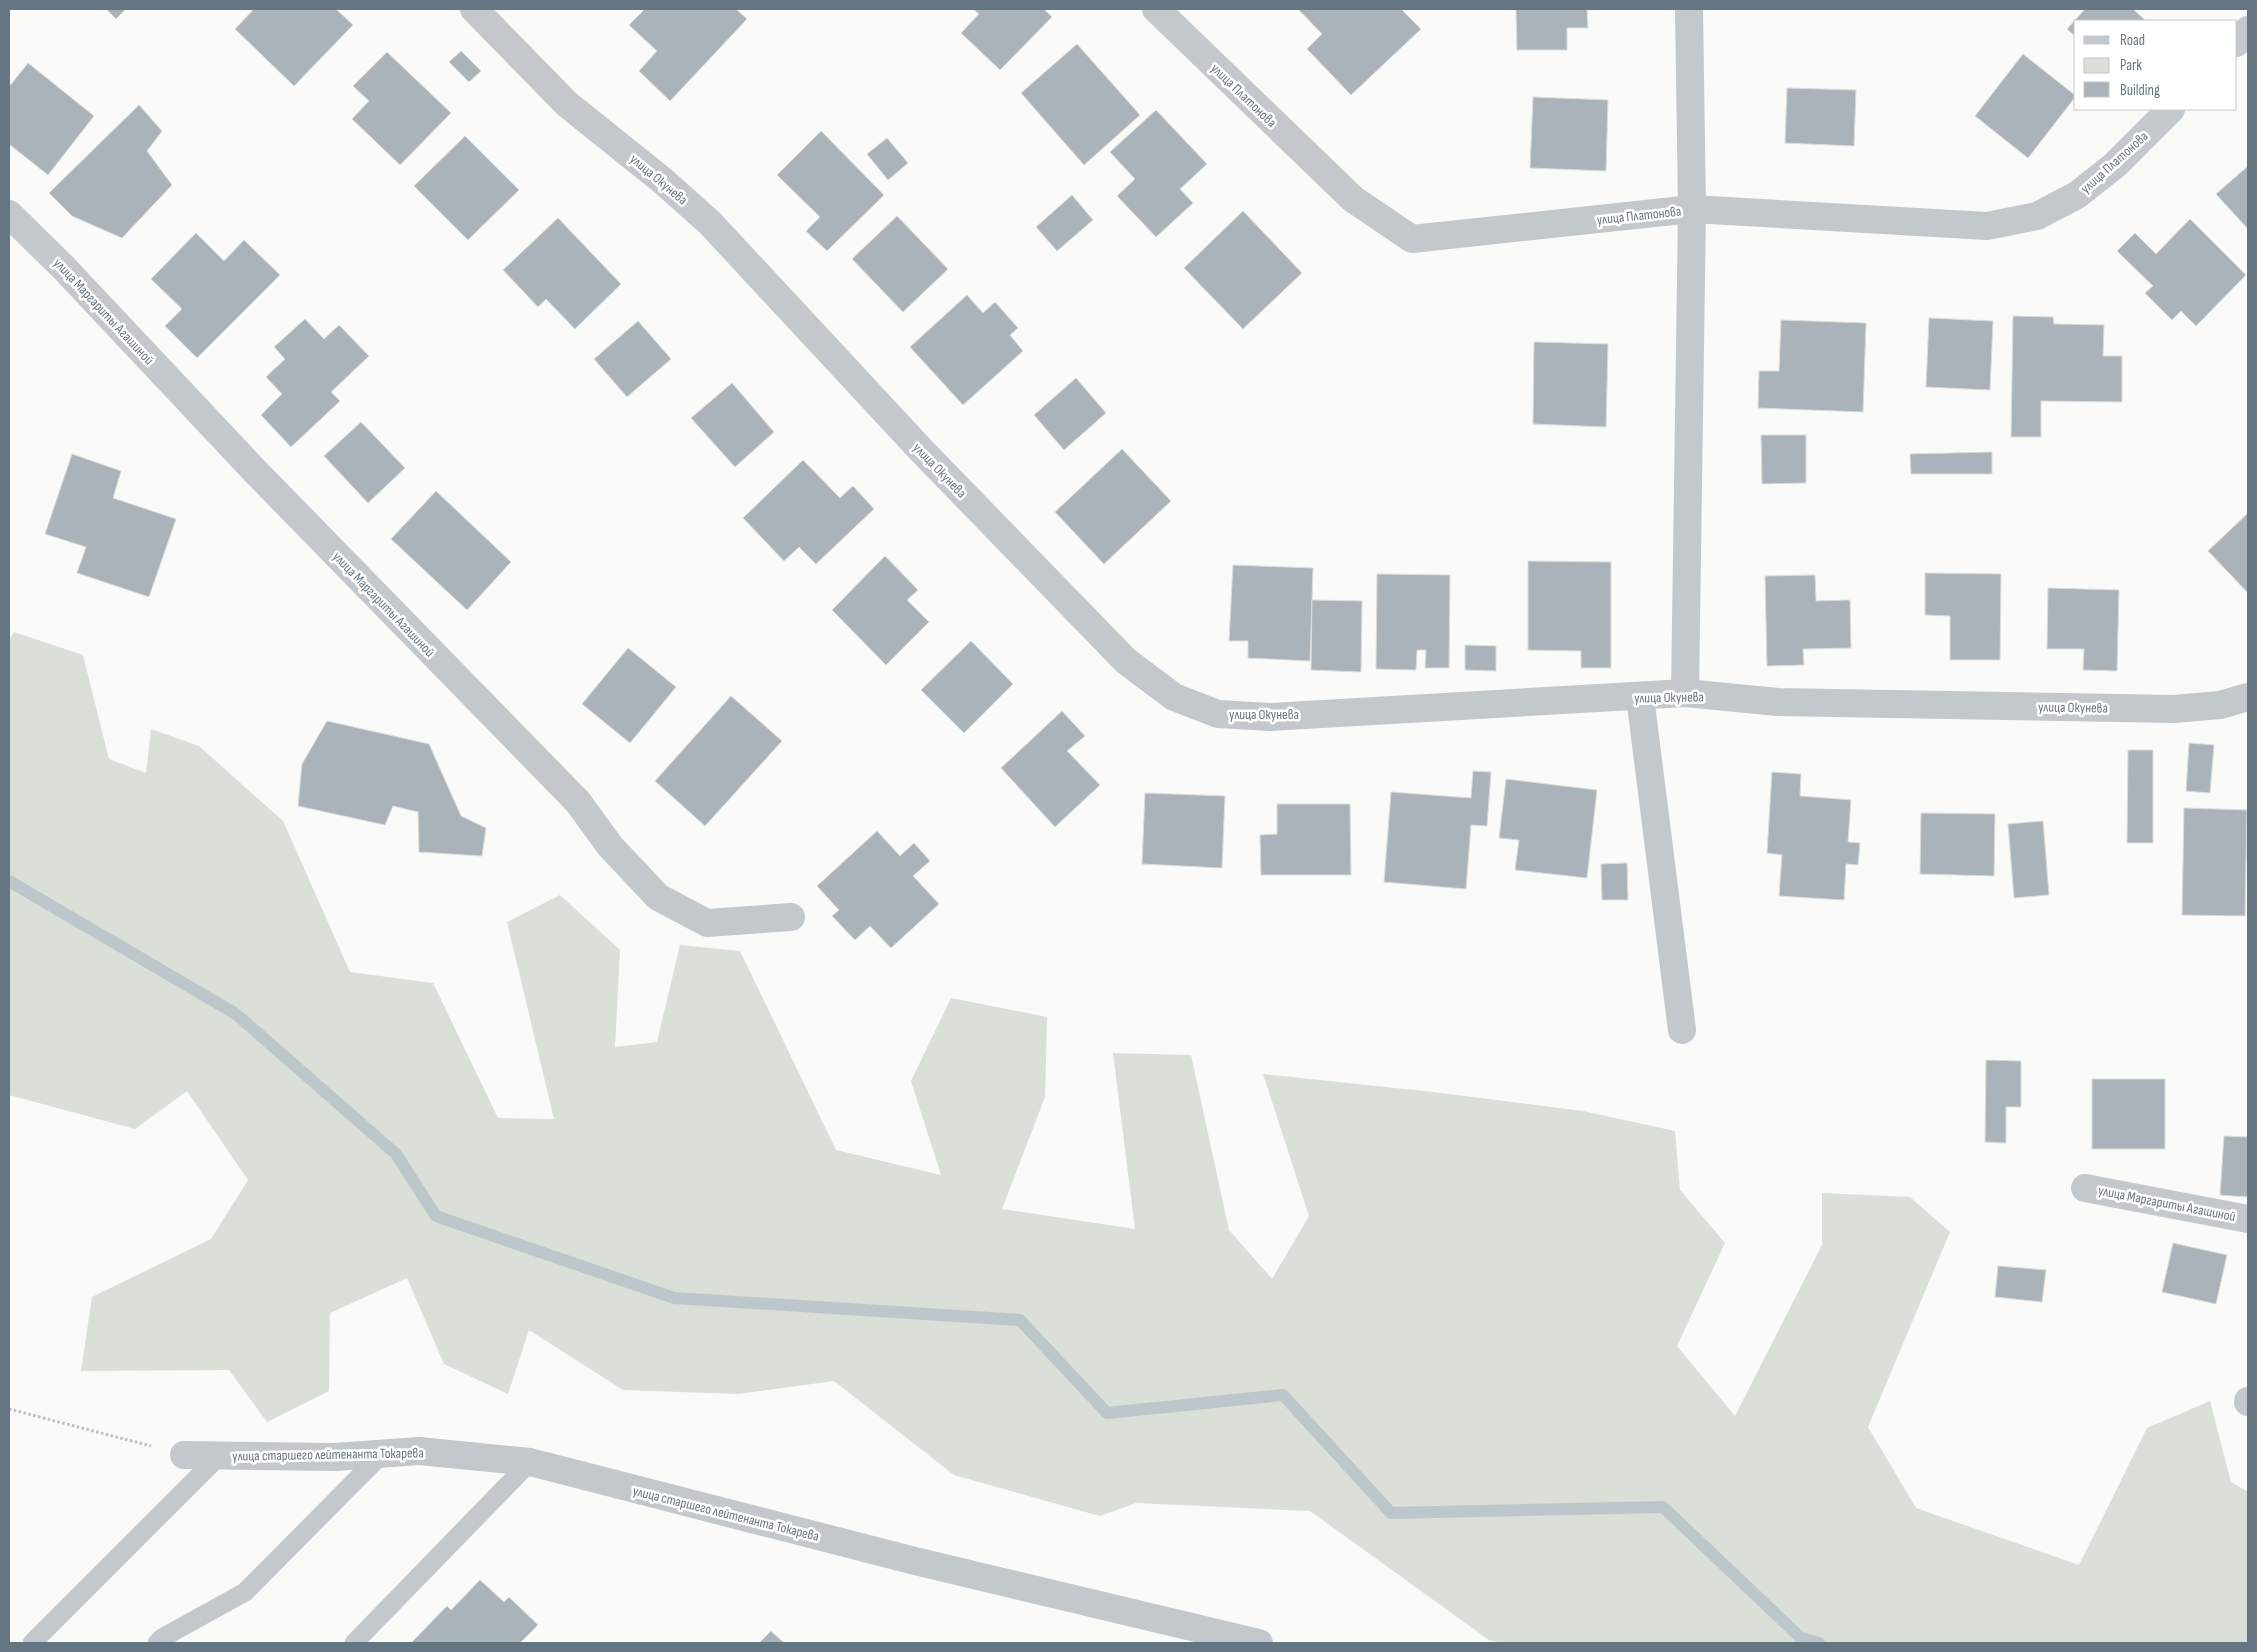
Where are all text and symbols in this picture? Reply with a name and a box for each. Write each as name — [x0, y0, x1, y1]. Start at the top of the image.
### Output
legend — [2074, 20, 2237, 110]
text: Road — [2120, 31, 2145, 50]
text: Park — [2120, 56, 2142, 75]
street label: улица Платонова — [1207, 60, 1280, 131]
text: Building — [2120, 81, 2160, 100]
street label: улица Платонова — [2077, 128, 2152, 197]
street label: улица Окунева — [626, 150, 691, 208]
street label: улица Платонова — [1596, 203, 1682, 228]
street label: улица Маргариты Агашиной — [50, 255, 158, 368]
street label: улица Окунева — [909, 439, 970, 501]
street label: улица Маргариты Агашиной — [329, 548, 438, 661]
street label: улица Окунева — [1634, 688, 1704, 707]
street label: улица Окунева — [2038, 698, 2108, 717]
street label: улица Окунева — [1229, 706, 1299, 723]
street label: улица Маргариты Агашиной — [2097, 1182, 2237, 1225]
street label: улица старшего лейтенанта Токарева — [232, 1444, 424, 1465]
street label: улица старшего лейтенанта Токарева — [631, 1482, 821, 1545]

